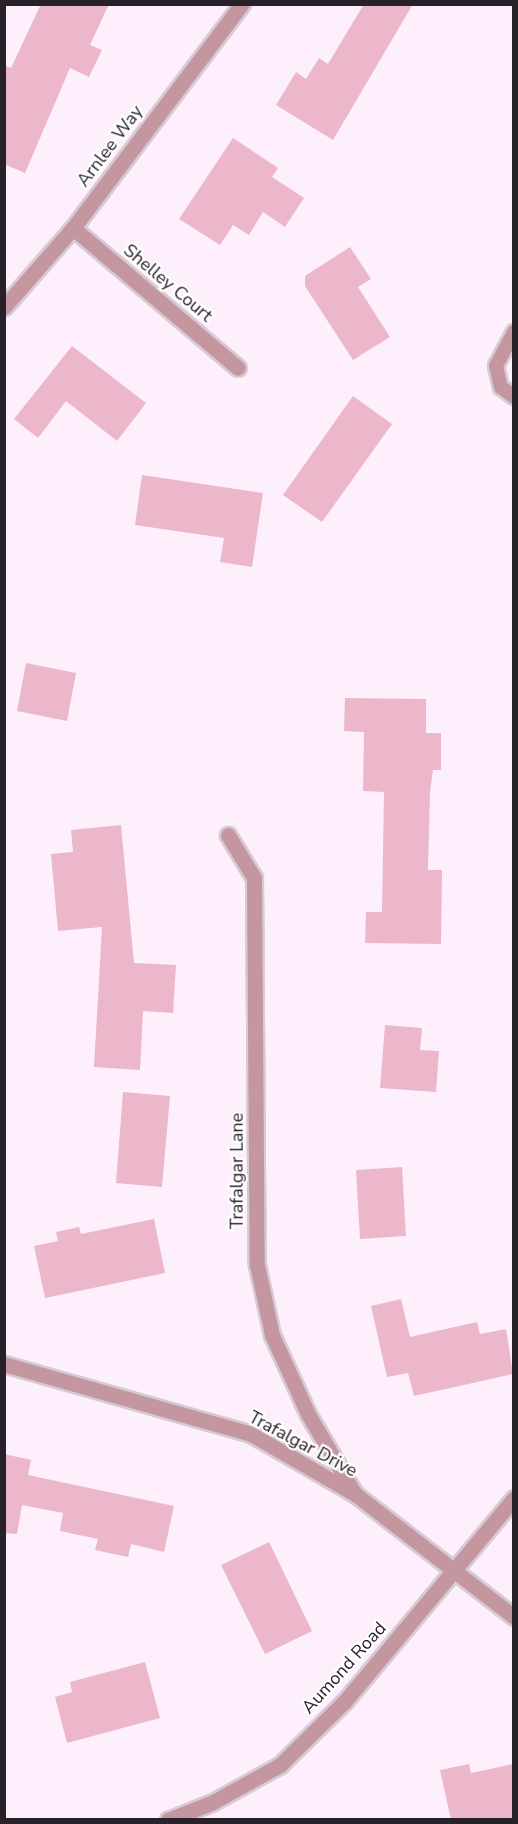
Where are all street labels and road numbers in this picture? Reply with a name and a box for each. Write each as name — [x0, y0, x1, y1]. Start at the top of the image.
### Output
street label: Arnlee Way — [72, 101, 148, 191]
street label: Shelley Court — [119, 240, 217, 326]
street label: Trafalgar Lane — [226, 1113, 248, 1229]
street label: Trafalgar Drive — [245, 1406, 361, 1482]
street label: Aumond Road — [297, 1618, 391, 1718]

